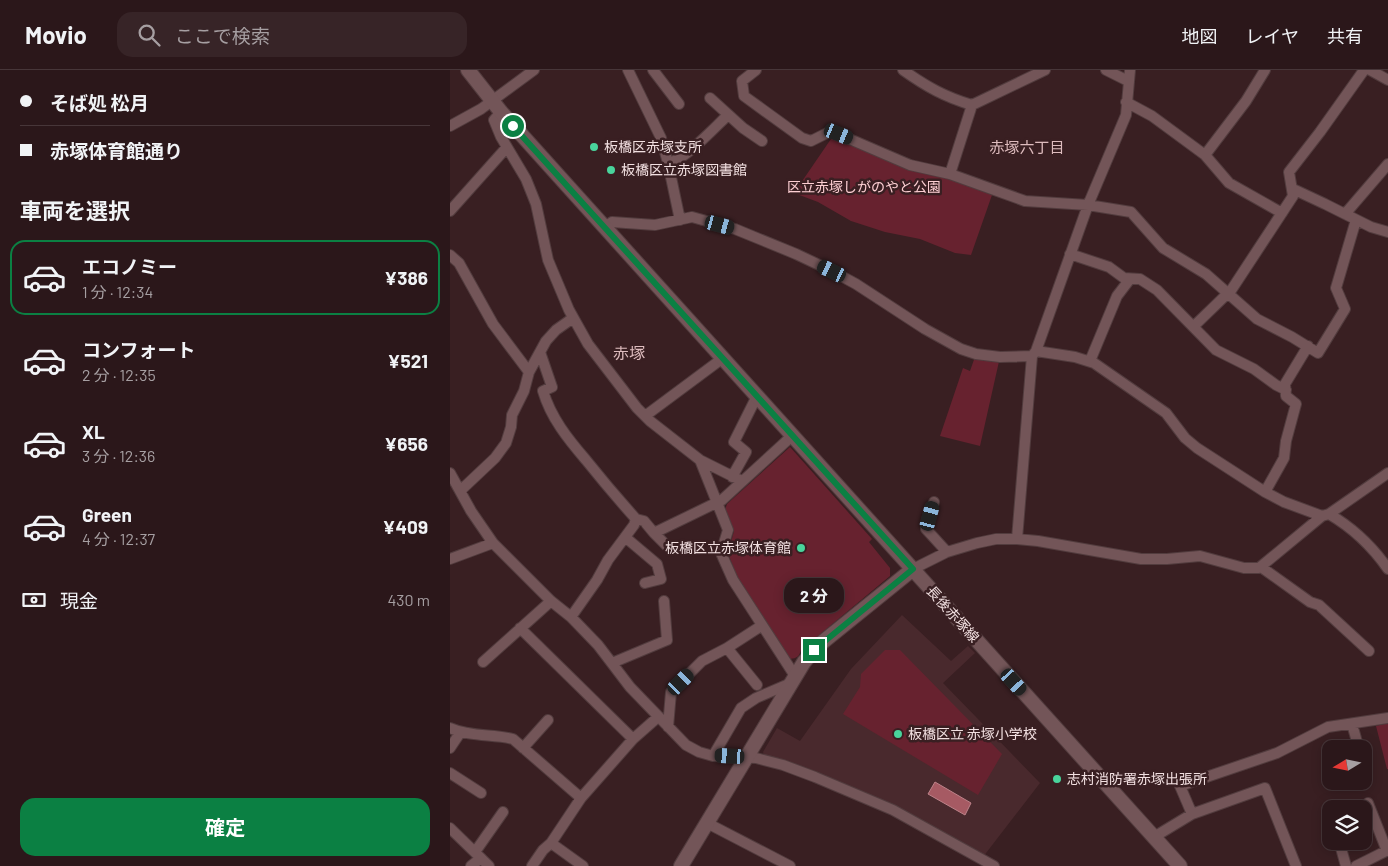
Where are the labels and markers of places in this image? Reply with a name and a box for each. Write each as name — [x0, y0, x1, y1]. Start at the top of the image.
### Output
place label: 板橋区赤塚支所 — [604, 138, 702, 155]
marker: 板橋区赤塚支所 — [588, 141, 600, 153]
place label: 板橋区立赤塚図書館 — [621, 161, 747, 178]
marker: 板橋区立赤塚図書館 — [605, 164, 617, 176]
place label: 板橋区立赤塚体育館 — [665, 539, 791, 556]
marker: 板橋区立赤塚体育館 — [795, 542, 807, 554]
place label: 板橋区立 赤塚小学校 — [908, 725, 1037, 742]
marker: 板橋区立 赤塚小学校 — [892, 728, 904, 740]
place label: 志村消防署赤塚出張所 — [1067, 770, 1207, 787]
marker: 志村消防署赤塚出張所 — [1051, 773, 1063, 785]

